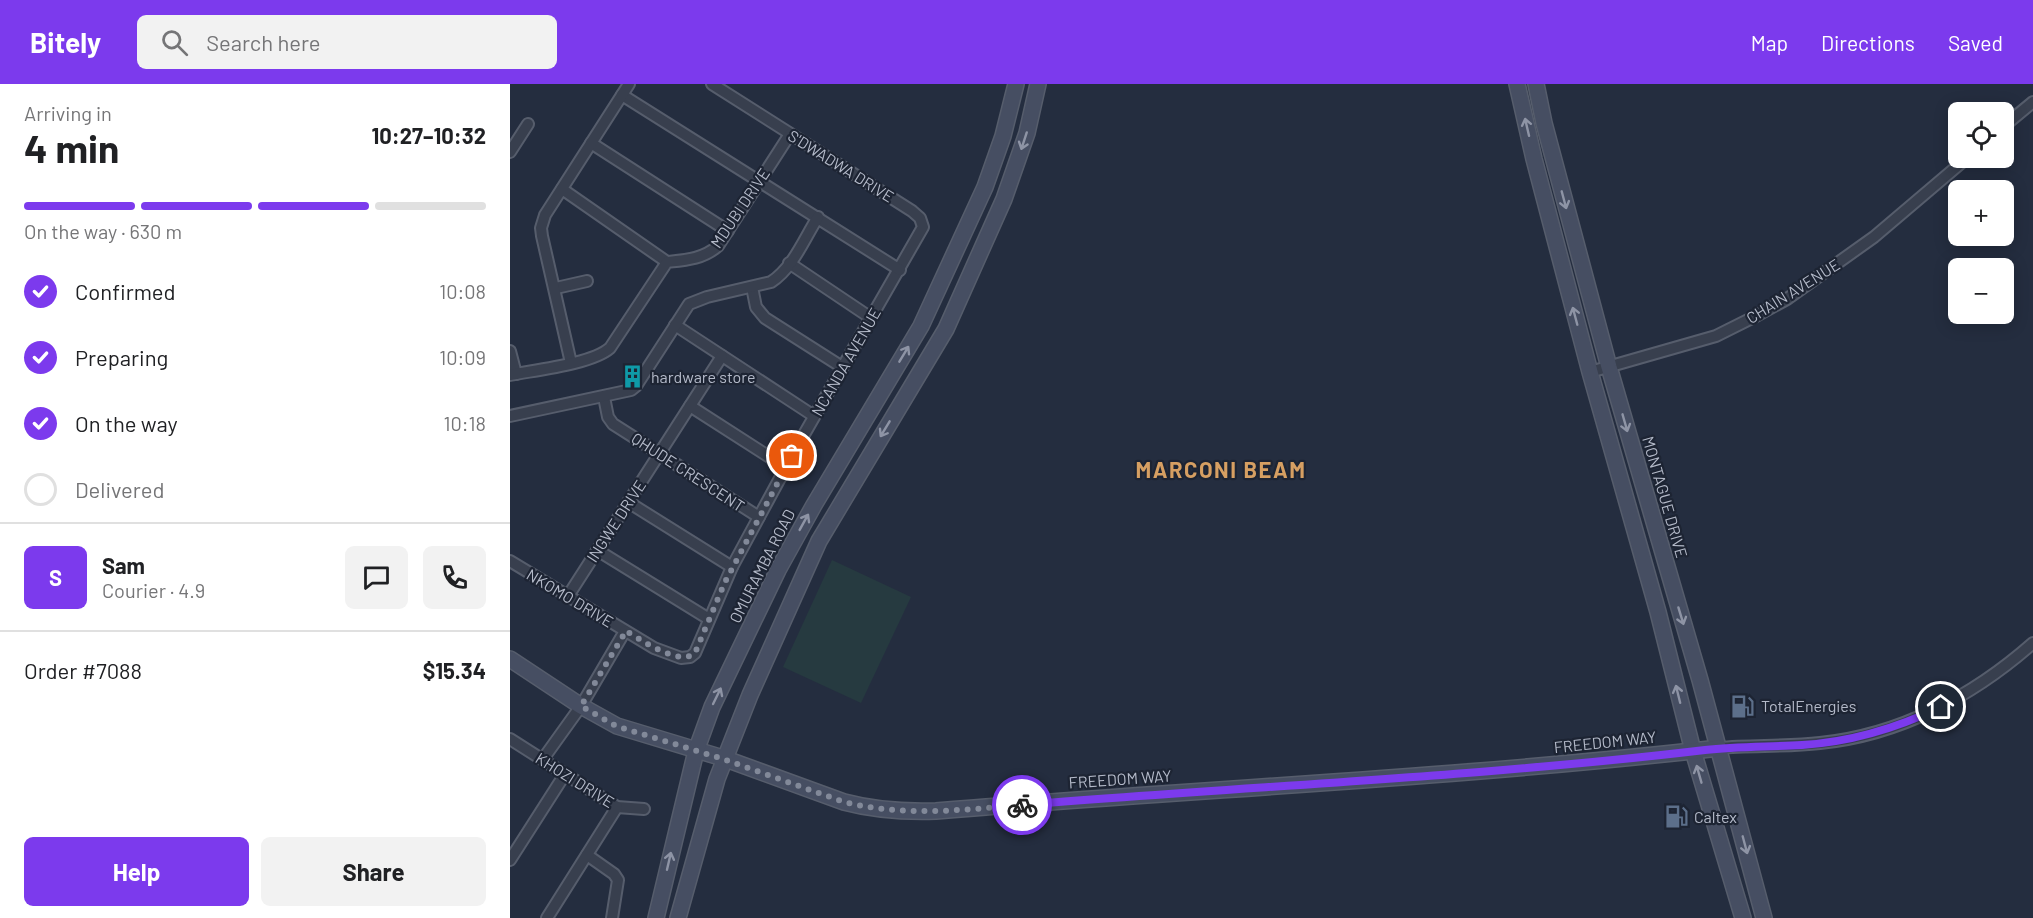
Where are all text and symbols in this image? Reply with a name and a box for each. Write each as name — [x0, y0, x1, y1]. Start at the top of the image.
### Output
search box — [137, 15, 557, 69]
text: Bitely — [30, 25, 101, 59]
icon: search — [158, 26, 191, 59]
text: Search here — [206, 29, 321, 55]
text: Map — [1751, 30, 1788, 55]
text: Directions — [1821, 30, 1915, 55]
text: Saved — [1948, 30, 2003, 55]
text: Arriving in — [24, 101, 112, 125]
map controls — [1948, 102, 2014, 324]
button: locate — [1948, 102, 2014, 168]
one-way arrow — [1520, 117, 1532, 136]
text: 10:27–10:32 — [371, 122, 486, 148]
text: 4 min — [24, 124, 119, 171]
street label: S'DWADWA DRIVE — [785, 125, 898, 206]
one-way arrow — [1018, 131, 1029, 150]
street label: MDUBI DRIVE — [706, 164, 773, 251]
button: + — [1948, 180, 2014, 246]
one-way arrow — [1559, 190, 1571, 209]
text: On the way · 630 m — [24, 219, 182, 243]
street label: CHAIN AVENUE — [1742, 254, 1843, 327]
button: − — [1948, 258, 2014, 324]
icon: check — [24, 275, 57, 308]
text: Confirmed — [75, 278, 175, 304]
text: 10:08 — [439, 279, 486, 303]
street label: NCANDA AVENUE — [807, 304, 884, 419]
one-way arrow — [1569, 306, 1580, 325]
icon: check — [24, 341, 57, 374]
text: Preparing — [75, 344, 168, 370]
text: 10:09 — [439, 345, 486, 369]
one-way arrow — [898, 346, 910, 363]
building icon: hardware store — [620, 364, 646, 390]
place label: hardware store — [651, 367, 756, 386]
icon: check — [24, 407, 57, 440]
text: On the way — [75, 410, 178, 436]
text: 10:18 — [444, 411, 486, 435]
one-way arrow — [1620, 413, 1631, 432]
one-way arrow — [879, 420, 891, 437]
street label: QHUDE CRESCENT — [628, 428, 748, 515]
pin — [766, 430, 817, 481]
street label: MONTAGUE DRIVE — [1639, 434, 1692, 560]
icon: bag — [775, 439, 808, 472]
district label: MARCONI BEAM — [1136, 456, 1306, 482]
text: Delivered — [75, 476, 164, 502]
street label: INGWE DRIVE — [582, 476, 649, 565]
street label: OMURAMBA ROAD — [725, 506, 798, 626]
one-way arrow — [798, 514, 810, 531]
button: chat — [345, 546, 408, 609]
button: phone — [423, 546, 486, 609]
text: Sam — [102, 552, 145, 578]
text: S — [49, 564, 62, 590]
street label: NKOMO DRIVE — [524, 564, 617, 631]
text: Courier · 4.9 — [102, 578, 205, 602]
one-way arrow — [1676, 606, 1687, 625]
text: Order #7088 — [24, 657, 142, 683]
text: $15.34 — [423, 657, 486, 683]
pin — [1915, 681, 1966, 732]
one-way arrow — [1672, 685, 1684, 704]
one-way arrow — [712, 688, 724, 706]
icon: home — [1924, 690, 1957, 723]
fuel station icon: TotalEnergies — [1730, 693, 1756, 719]
place label: TotalEnergies — [1761, 696, 1856, 715]
street label: FREEDOM WAY — [1553, 727, 1657, 756]
street label: KHOZI DRIVE — [532, 748, 618, 811]
street label: FREEDOM WAY — [1068, 765, 1172, 792]
one-way arrow — [1693, 765, 1704, 784]
courier — [992, 775, 1052, 835]
icon: bike — [1006, 789, 1039, 822]
fuel station icon: Caltex — [1663, 804, 1689, 830]
place label: Caltex — [1694, 807, 1737, 826]
one-way arrow — [1740, 835, 1752, 854]
button: Help — [24, 837, 249, 906]
button: Share — [261, 837, 486, 906]
one-way arrow — [664, 852, 676, 871]

